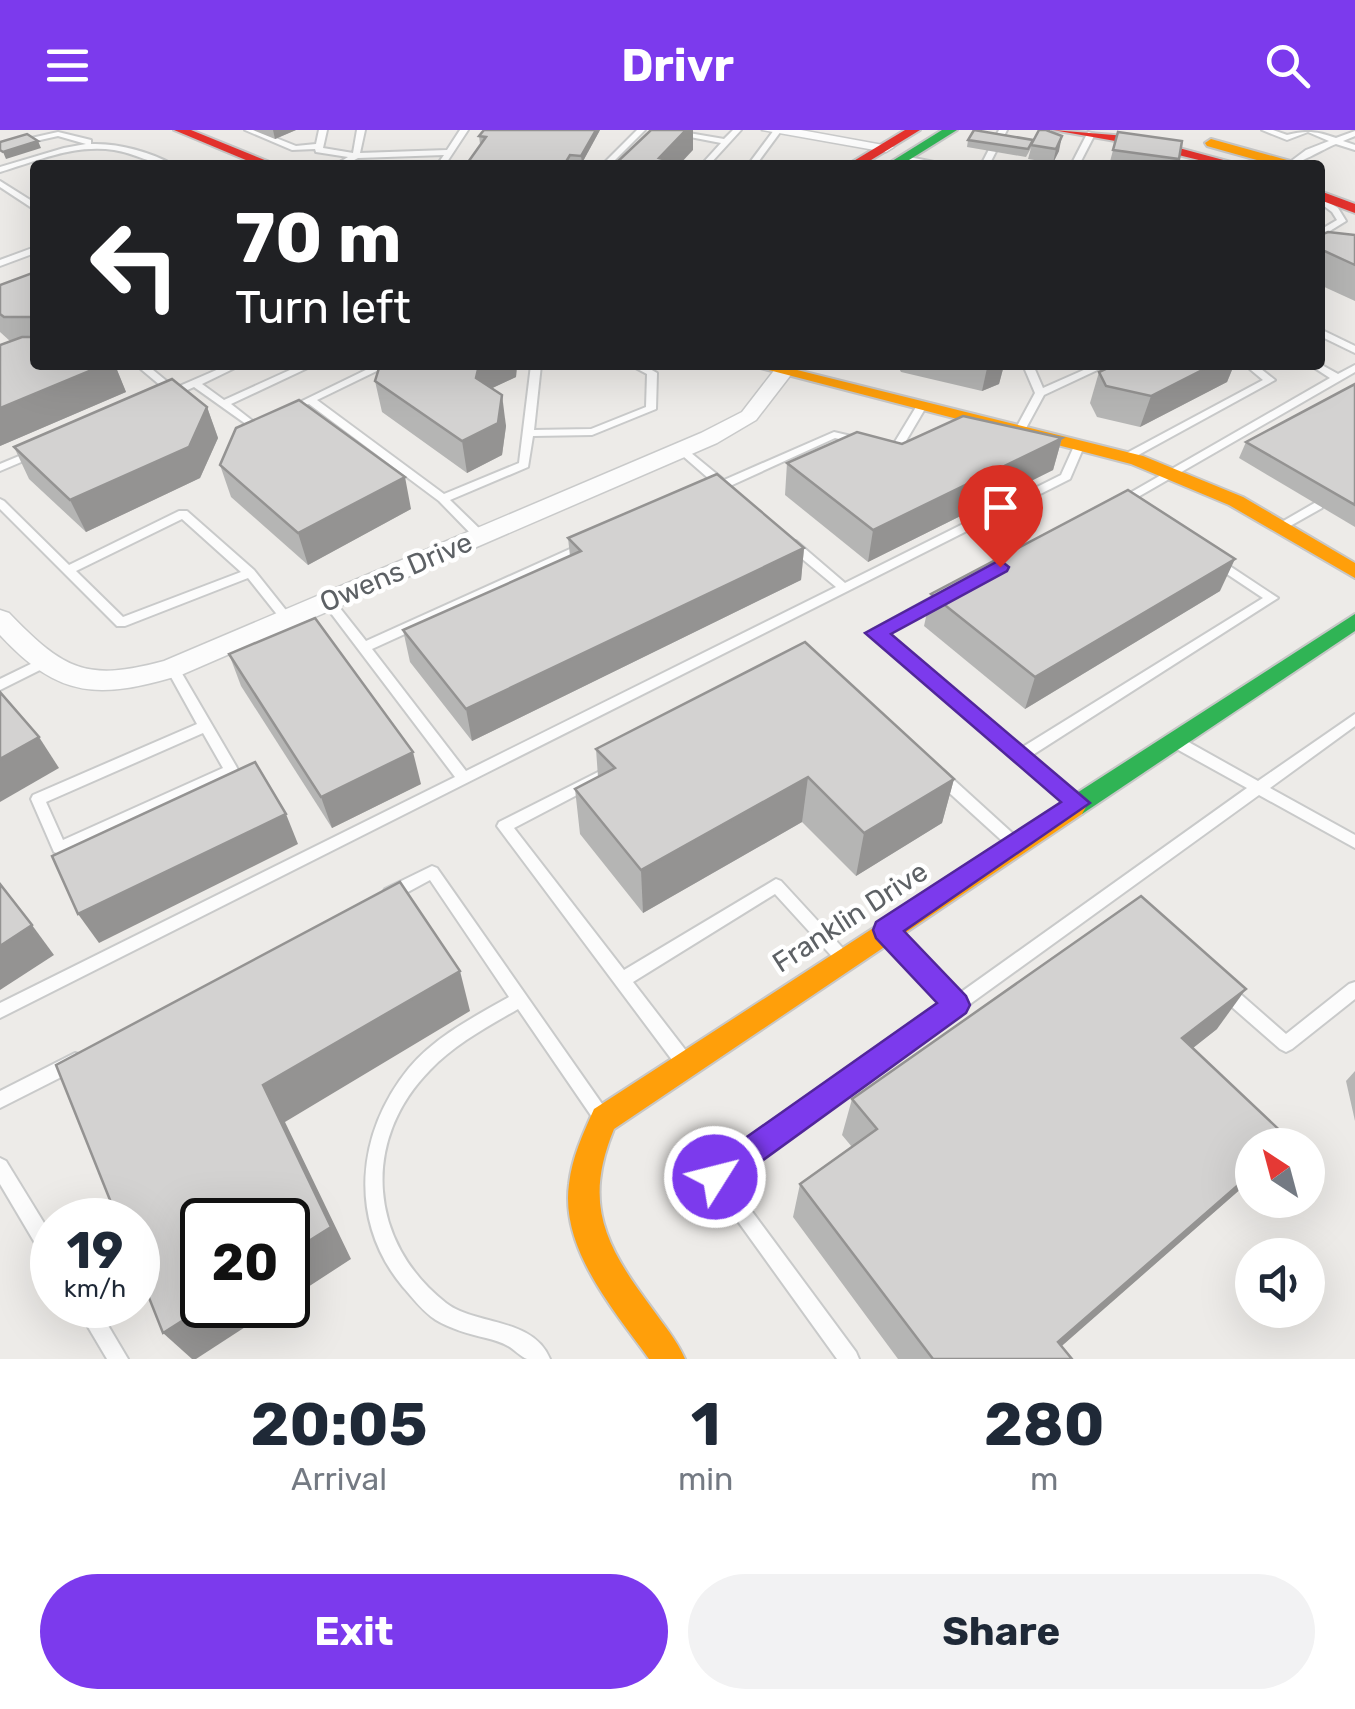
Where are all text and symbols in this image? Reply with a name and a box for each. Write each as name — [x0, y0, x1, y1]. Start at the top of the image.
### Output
icon: menu — [40, 38, 95, 93]
icon: search — [1260, 38, 1315, 93]
text: Drivr — [621, 39, 734, 92]
text: 70 m — [235, 197, 402, 280]
icon: left — [70, 200, 200, 330]
text: Turn left — [235, 281, 411, 334]
pin — [958, 465, 1043, 568]
icon: arrive — [973, 480, 1028, 535]
street label: Owens Drive — [315, 525, 477, 619]
street label: Franklin Drive — [766, 855, 934, 979]
position arrow — [663, 1125, 767, 1229]
north arrow — [1235, 1128, 1325, 1218]
map controls — [1235, 1128, 1325, 1328]
speed limit sign: 20 — [180, 1198, 310, 1328]
text: 19 — [67, 1221, 123, 1281]
button: sound — [1235, 1238, 1325, 1328]
text: km/h — [64, 1274, 126, 1303]
text: 20:05 — [251, 1389, 427, 1460]
text: 1 — [691, 1389, 721, 1460]
text: 280 — [984, 1389, 1104, 1460]
text: Arrival — [291, 1460, 387, 1498]
text: min — [678, 1460, 734, 1498]
text: m — [1030, 1460, 1058, 1498]
button: Exit — [40, 1574, 668, 1689]
button: Share — [688, 1574, 1315, 1689]

